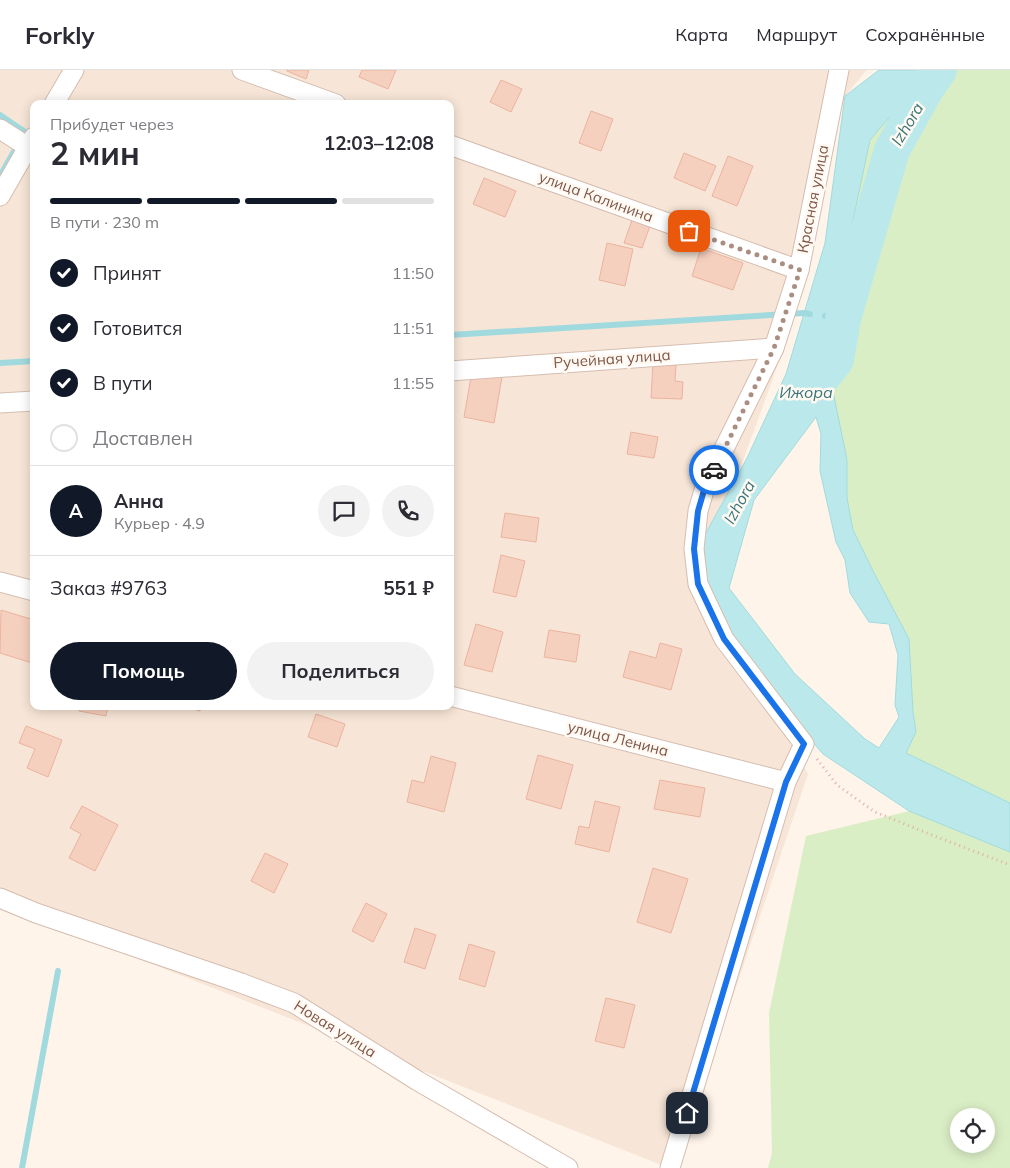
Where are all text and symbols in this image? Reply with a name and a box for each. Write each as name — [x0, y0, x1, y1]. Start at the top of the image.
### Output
text: Forkly — [25, 20, 94, 50]
text: Карта — [675, 23, 728, 46]
text: Маршрут — [756, 23, 837, 46]
text: Сохранённые — [865, 23, 985, 46]
water label: Izhora — [887, 99, 928, 149]
text: Прибудет через — [50, 114, 174, 134]
text: 12:03–12:08 — [324, 131, 434, 155]
text: 2 мин — [50, 133, 140, 173]
street label: Красная улица — [793, 143, 832, 255]
street label: улица Калинина — [536, 167, 656, 226]
pin — [668, 210, 710, 252]
text: В пути · 230 m — [50, 212, 159, 232]
icon: bag — [675, 217, 703, 245]
icon: check — [50, 259, 78, 287]
text: Принят — [93, 261, 161, 285]
text: 11:50 — [392, 263, 434, 283]
icon: check — [50, 314, 78, 342]
text: Готовится — [93, 316, 183, 340]
text: 11:51 — [392, 318, 434, 338]
street label: Ручейная улица — [553, 345, 671, 372]
icon: check — [50, 369, 78, 397]
text: В пути — [93, 371, 152, 395]
text: 11:55 — [392, 373, 434, 393]
water label: Ижора — [779, 382, 833, 402]
text: Доставлен — [93, 426, 193, 450]
courier — [689, 445, 739, 495]
icon: car — [700, 456, 728, 484]
water label: Izhora — [719, 477, 759, 527]
button: chat — [318, 485, 370, 537]
button: phone — [382, 485, 434, 537]
text: Анна — [114, 489, 164, 513]
text: А — [69, 499, 83, 523]
text: Курьер · 4.9 — [114, 513, 205, 533]
text: Заказ #9763 — [50, 576, 167, 600]
text: 551 ₽ — [383, 576, 434, 600]
button: Помощь — [50, 642, 237, 700]
button: Поделиться — [247, 642, 434, 700]
street label: улица Ленина — [566, 717, 671, 760]
street label: Новая улица — [291, 996, 380, 1061]
pin — [666, 1092, 708, 1134]
icon: home — [673, 1099, 701, 1127]
map controls — [950, 1108, 995, 1153]
button: locate — [950, 1108, 995, 1153]

